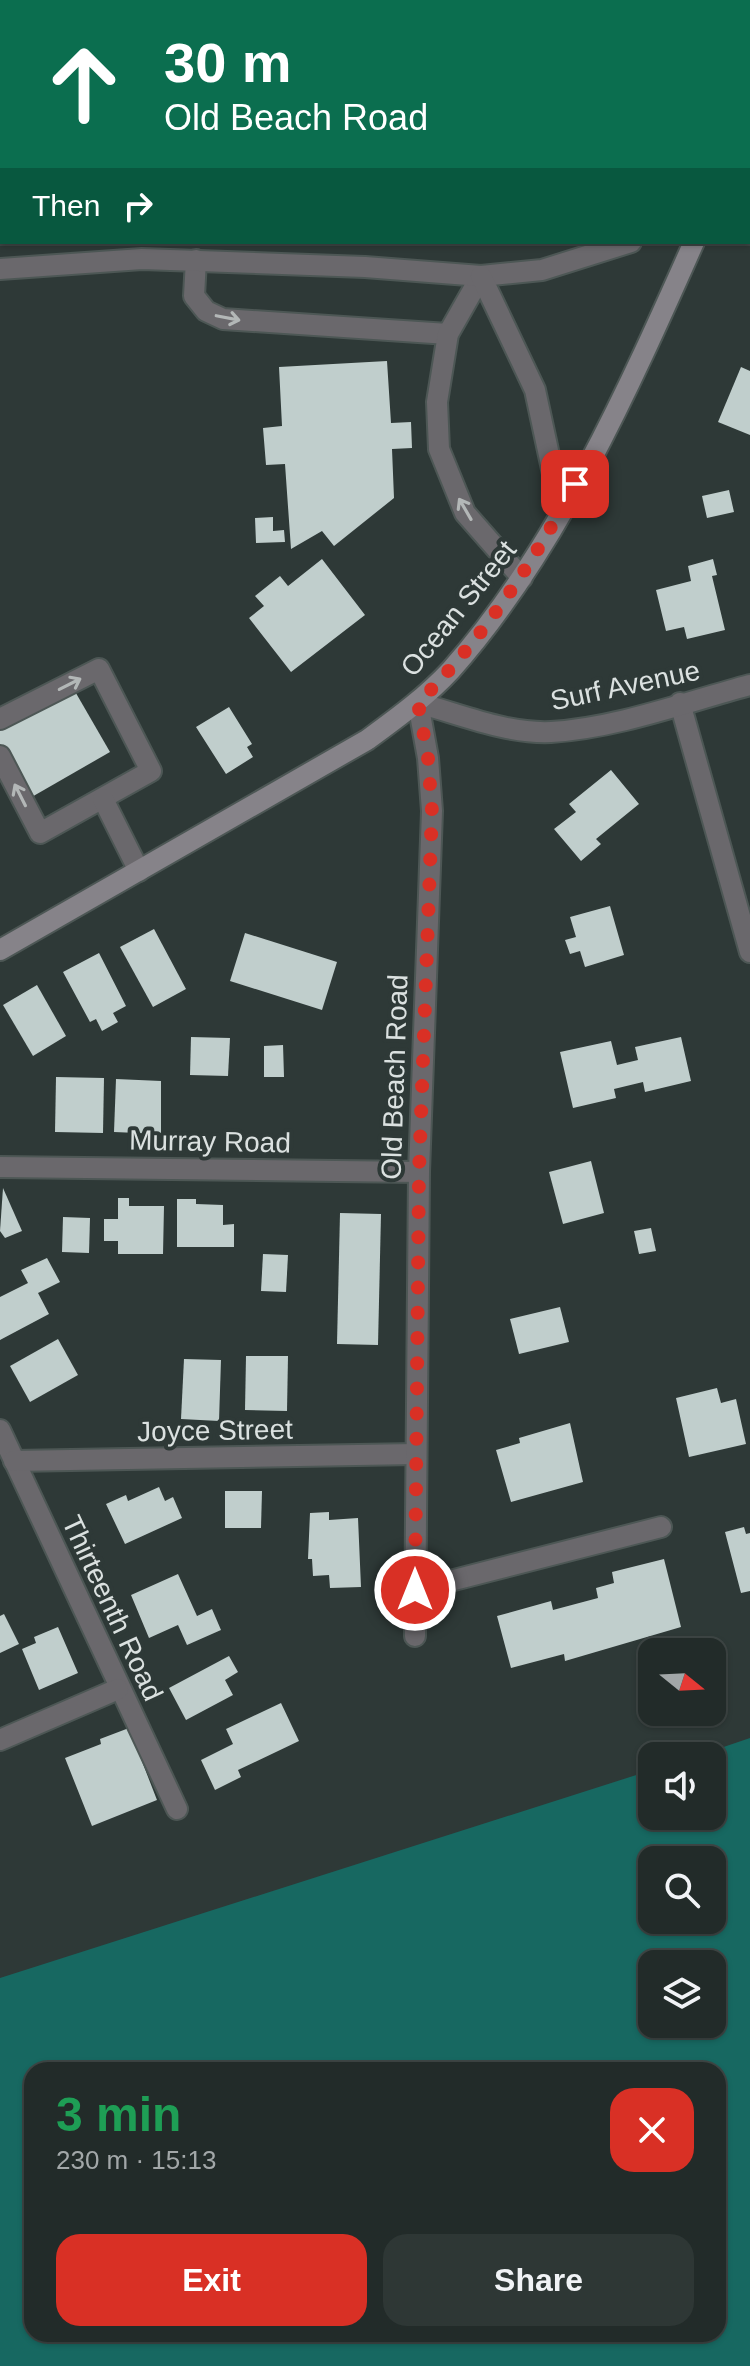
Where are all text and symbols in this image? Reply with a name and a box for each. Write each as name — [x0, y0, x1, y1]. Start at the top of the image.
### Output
text: 30 m — [164, 31, 292, 94]
icon: ahead — [32, 32, 136, 136]
text: Old Beach Road — [164, 97, 428, 138]
icon: right — [116, 184, 160, 228]
text: Then — [32, 189, 100, 222]
one-way arrow — [215, 311, 241, 326]
pin — [541, 450, 609, 518]
icon: arrive — [553, 462, 597, 506]
one-way arrow — [457, 498, 473, 521]
street label: Ocean Street — [394, 534, 522, 682]
street label: Surf Avenue — [548, 655, 703, 716]
one-way arrow — [57, 675, 81, 691]
one-way arrow — [11, 783, 27, 807]
street label: Old Beach Road — [375, 974, 414, 1180]
street label: Murray Road — [129, 1125, 291, 1158]
street label: Joyce Street — [137, 1414, 293, 1447]
street label: Thirteenth Road — [56, 1511, 169, 1706]
position arrow — [373, 1548, 457, 1632]
north arrow — [638, 1638, 726, 1726]
map controls — [638, 1638, 726, 2038]
button: sound — [638, 1742, 726, 1830]
button: search — [638, 1846, 726, 1934]
button: layers — [638, 1950, 726, 2038]
text: 3 min — [56, 2088, 181, 2141]
button: close — [610, 2088, 694, 2172]
text: 230 m · 15:13 — [56, 2145, 216, 2175]
button: Exit — [56, 2234, 367, 2326]
button: Share — [383, 2234, 694, 2326]

